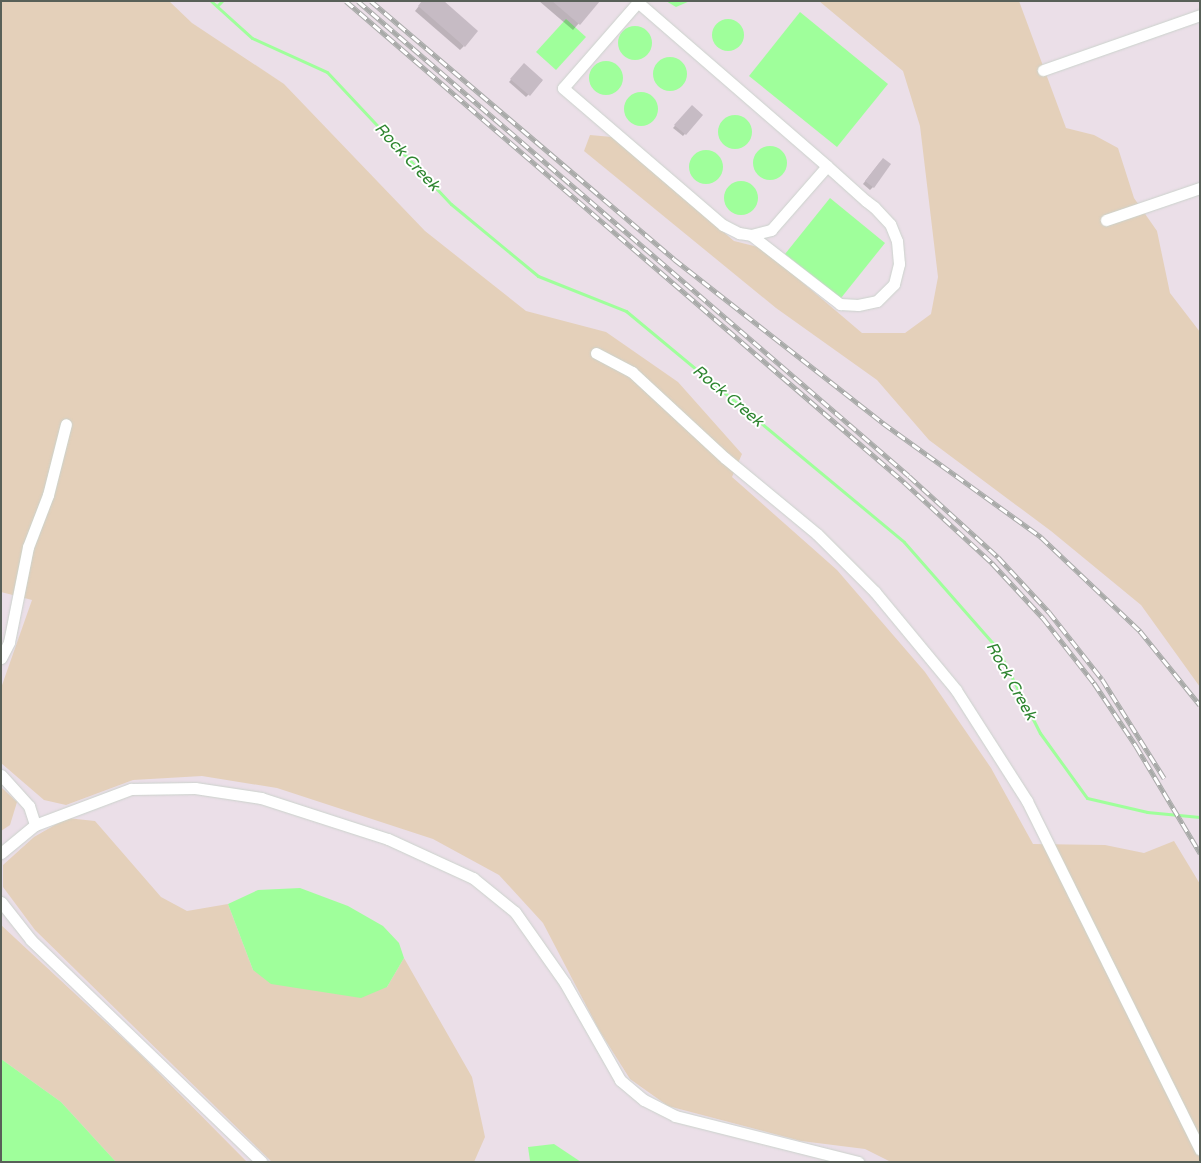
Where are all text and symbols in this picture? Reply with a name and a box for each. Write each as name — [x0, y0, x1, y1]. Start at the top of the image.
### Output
water label: Rock Creek — [371, 119, 443, 195]
water label: Rock Creek — [689, 361, 767, 431]
water label: Rock Creek — [982, 639, 1040, 723]

